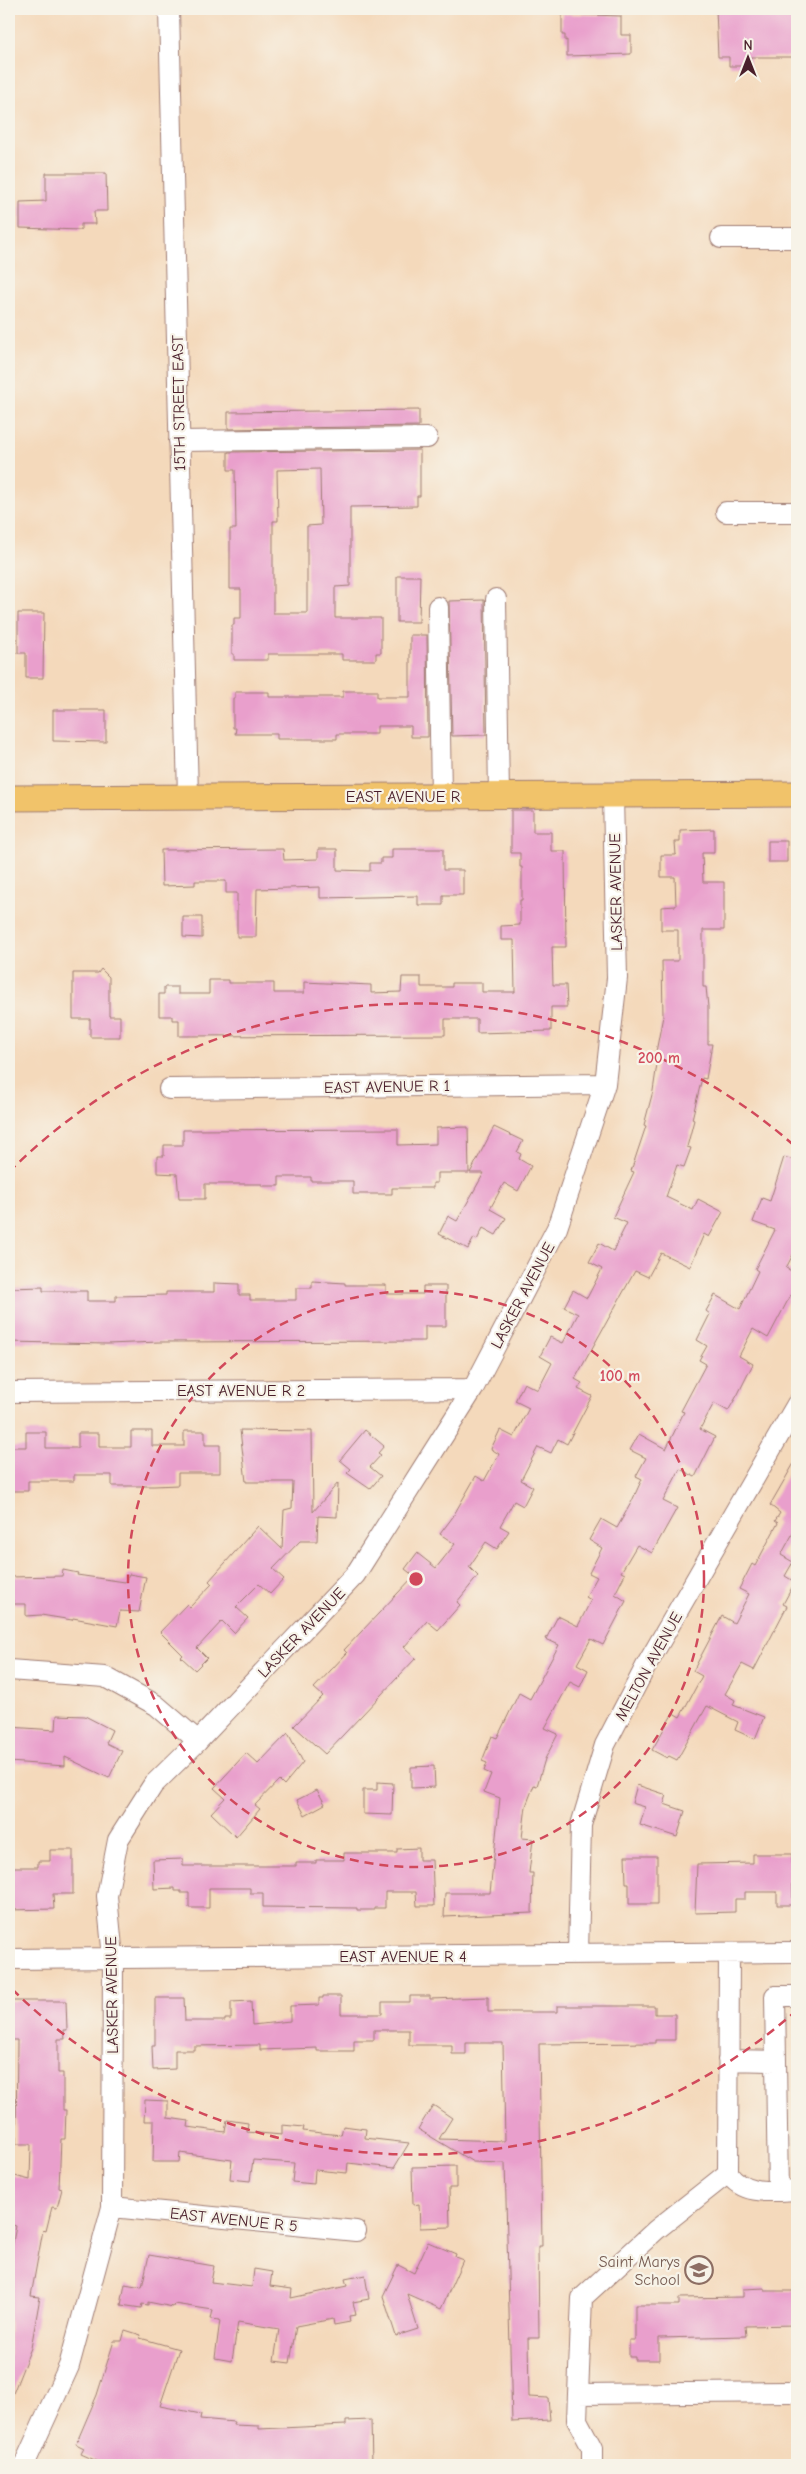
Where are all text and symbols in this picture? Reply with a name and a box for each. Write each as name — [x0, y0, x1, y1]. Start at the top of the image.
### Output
north arrow — [724, 32, 774, 82]
text: N — [743, 37, 753, 54]
street label: 15TH STREET EAST — [169, 334, 189, 471]
street label: EAST AVENUE R — [346, 788, 461, 806]
street label: LASKER AVENUE — [606, 833, 626, 951]
text: 200 m — [638, 1049, 680, 1067]
street label: EAST AVENUE R 1 — [324, 1077, 450, 1097]
street label: LASKER AVENUE — [487, 1239, 559, 1352]
text: 100 m — [600, 1367, 640, 1385]
street label: EAST AVENUE R 2 — [177, 1382, 305, 1400]
centre of rings — [407, 1570, 425, 1588]
street label: LASKER AVENUE — [254, 1584, 349, 1681]
street label: MELTON AVENUE — [612, 1609, 686, 1724]
street label: LASKER AVENUE — [102, 1936, 122, 2054]
street label: EAST AVENUE R 4 — [339, 1948, 467, 1966]
street label: EAST AVENUE R 5 — [169, 2204, 299, 2236]
place label: Saint Marys School — [599, 2253, 680, 2289]
school or university icon: Saint Marys School — [684, 2255, 714, 2285]

